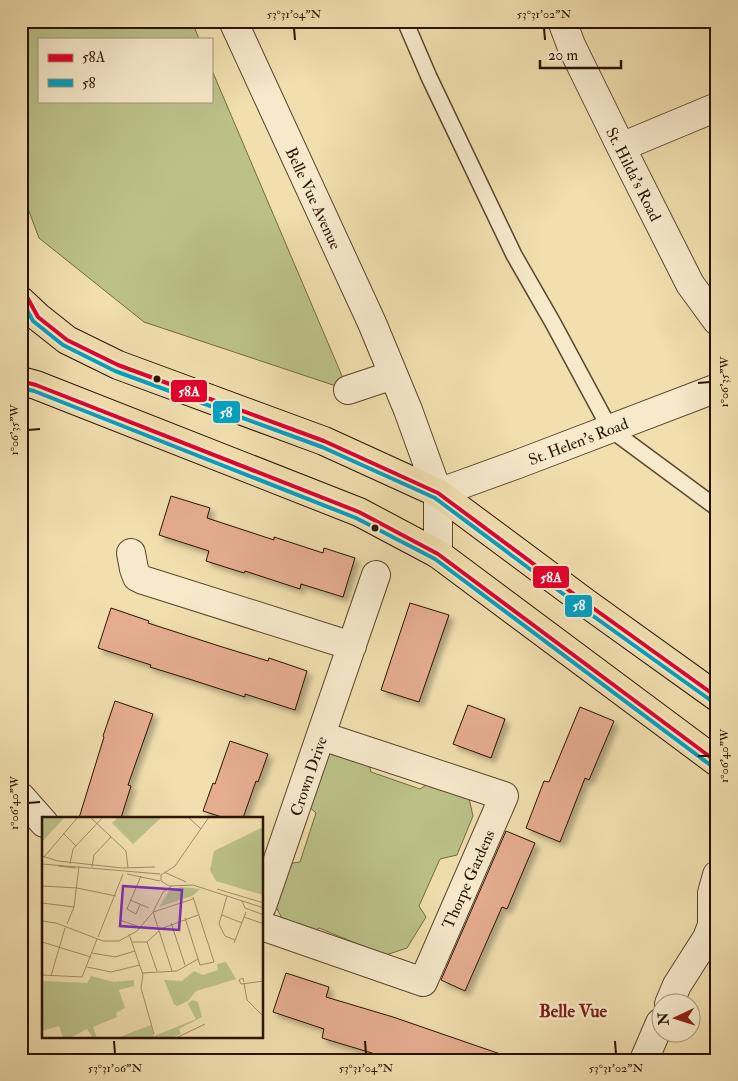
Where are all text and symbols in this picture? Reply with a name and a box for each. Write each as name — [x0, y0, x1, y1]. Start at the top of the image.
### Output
text: 53°31'04"N — [267, 7, 322, 22]
text: 53°31'02"N — [517, 7, 571, 22]
legend — [38, 38, 212, 102]
scale bar — [540, 38, 622, 70]
text: 20 m — [548, 46, 578, 65]
text: 58A — [82, 48, 106, 67]
text: 58 — [82, 74, 96, 93]
street label: St. Hilda's Road — [601, 124, 665, 225]
street label: Belle Vue Avenue — [281, 144, 346, 253]
text: 1°06'35"W — [717, 356, 732, 408]
unlabelled marker — [152, 374, 162, 384]
line badge: 58A — [170, 379, 208, 403]
text: 58A — [178, 383, 200, 400]
line badge: 58 — [212, 400, 241, 424]
text: 1°06'35"W — [7, 404, 22, 456]
text: 58 — [220, 404, 233, 421]
street label: St. Helen's Road — [526, 414, 631, 470]
unlabelled marker — [370, 523, 380, 533]
line badge: 58A — [532, 565, 570, 589]
text: 58A — [540, 569, 562, 586]
line badge: 58 — [564, 594, 593, 618]
text: 58 — [573, 597, 586, 614]
text: 1°06'40"W — [717, 728, 732, 783]
street label: Crown Drive — [286, 733, 332, 819]
text: 1°06'40"W — [7, 775, 22, 830]
inset map — [42, 817, 264, 1038]
street label: Thorpe Gardens — [438, 827, 501, 932]
north arrow — [650, 994, 700, 1044]
district label: Belle Vue — [539, 1000, 608, 1023]
text: N — [655, 1012, 673, 1027]
text: 53°31'06"N — [88, 1061, 142, 1076]
text: 53°31'04"N — [339, 1061, 394, 1076]
text: 53°31'02"N — [589, 1061, 643, 1076]

